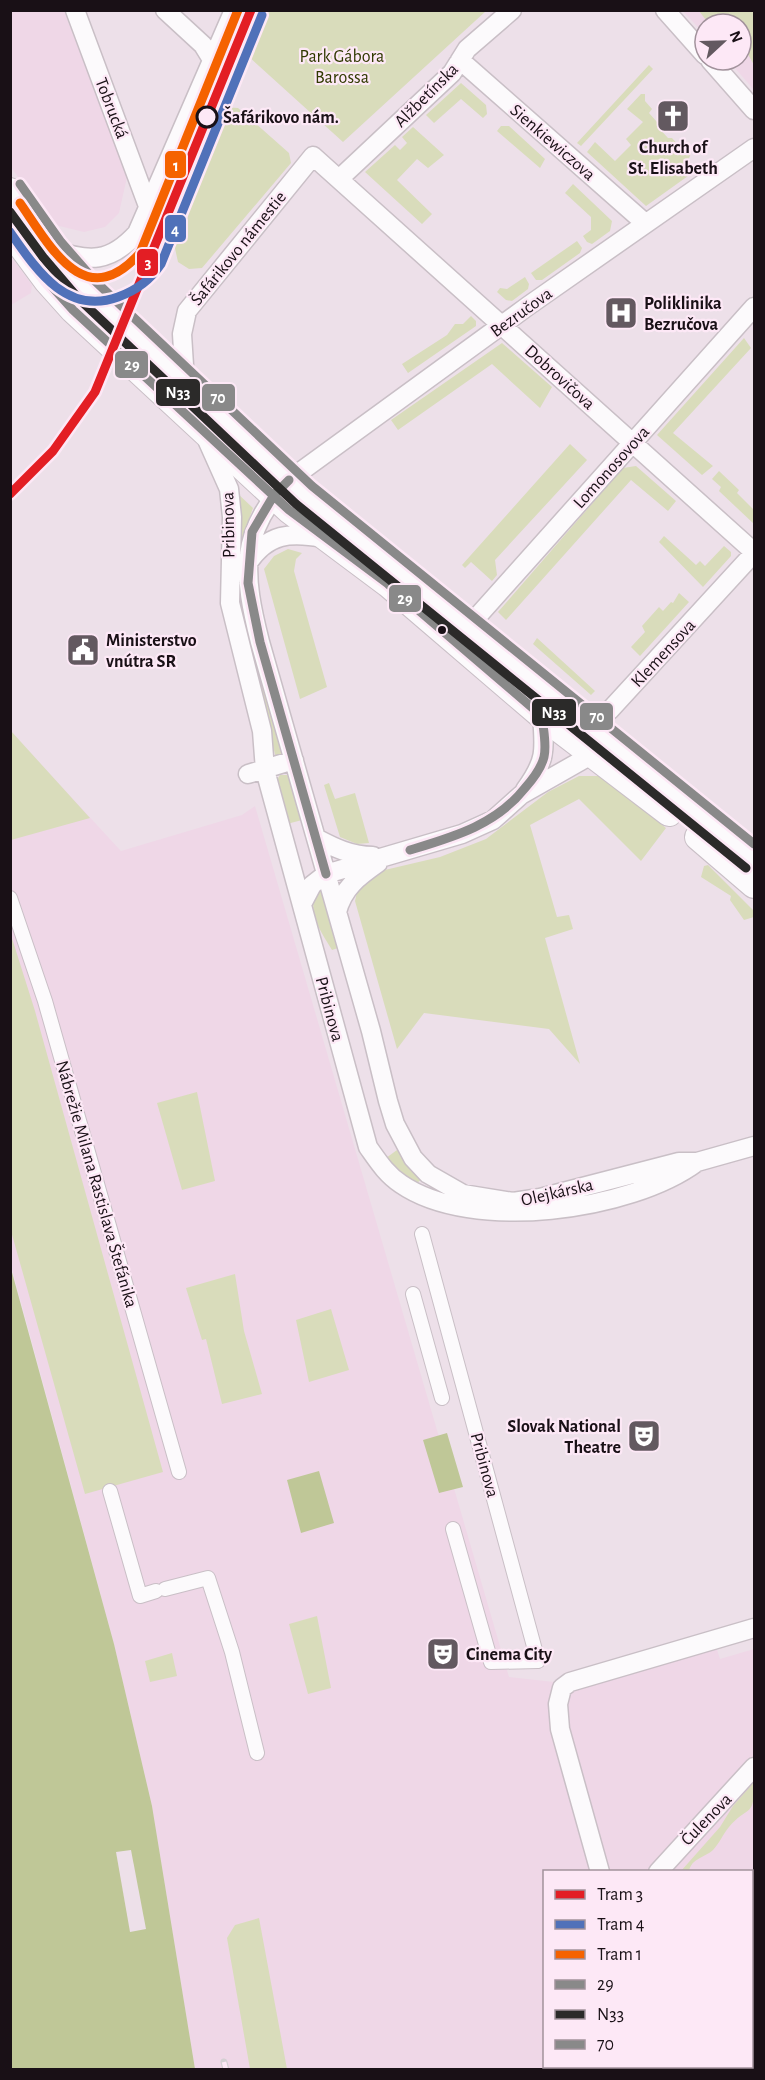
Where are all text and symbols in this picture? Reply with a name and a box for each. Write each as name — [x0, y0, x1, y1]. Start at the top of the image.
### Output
north arrow — [693, 12, 753, 72]
text: N — [726, 29, 745, 45]
park label: Park Gábora Barossa — [300, 48, 384, 87]
street label: Alžbetínska — [391, 60, 462, 131]
street label: Tobrucká — [91, 75, 131, 141]
church icon: Church of St. Elisabeth — [655, 98, 691, 134]
street label: Sienkiewiczova — [506, 101, 598, 184]
marker: Šafárikovo nám. — [196, 106, 218, 128]
place label: Šafárikovo nám. — [223, 106, 339, 127]
place label: Church of St. Elisabeth — [628, 139, 718, 178]
line badge: 1 — [164, 150, 187, 179]
text: 1 — [173, 158, 179, 174]
street label: Šafárikovo námestie — [185, 186, 290, 309]
line badge: 4 — [164, 214, 187, 243]
text: 4 — [171, 222, 179, 238]
line badge: 3 — [136, 248, 159, 277]
text: 3 — [145, 255, 152, 271]
street label: Bezručova — [487, 285, 556, 341]
hospital icon: Poliklinika Bezručova — [603, 295, 639, 331]
place label: Poliklinika Bezručova — [644, 295, 722, 334]
street label: Dobrovičova — [521, 342, 598, 414]
line badge: 29 — [114, 350, 149, 379]
text: 29 — [124, 357, 140, 373]
line badge: N33 — [155, 378, 201, 407]
line badge: 70 — [201, 383, 236, 412]
text: N33 — [166, 385, 191, 401]
text: 70 — [210, 390, 226, 406]
street label: Lomonosovova — [570, 423, 653, 512]
street label: Pribinova — [219, 492, 239, 558]
line badge: 29 — [388, 584, 422, 613]
text: 29 — [397, 591, 413, 607]
street label: Klemensova — [628, 616, 699, 691]
unlabelled marker — [436, 624, 448, 636]
public building icon: Ministerstvo vnútra SR — [65, 632, 101, 668]
place label: Ministerstvo vnútra SR — [106, 632, 197, 671]
line badge: N33 — [531, 698, 577, 727]
line badge: 70 — [579, 702, 614, 731]
text: N33 — [542, 705, 567, 721]
text: 70 — [589, 709, 605, 725]
street label: Pribinova — [312, 975, 346, 1044]
street label: Nábrežie Milana Rastislava Štefánika — [52, 1058, 143, 1310]
street label: Olejkárska — [519, 1176, 595, 1210]
place label: Slovak National Theatre — [507, 1418, 621, 1457]
theatre icon: Slovak National Theatre — [626, 1418, 662, 1454]
street label: Pribinova — [467, 1431, 501, 1500]
theatre icon: Cinema City — [425, 1636, 461, 1672]
place label: Cinema City — [466, 1646, 553, 1664]
street label: Čulenova — [676, 1788, 736, 1849]
legend — [543, 1870, 753, 2068]
text: Tram 3 — [597, 1886, 643, 1904]
text: Tram 4 — [597, 1916, 645, 1934]
text: Tram 1 — [597, 1946, 642, 1964]
text: 29 — [597, 1976, 614, 1994]
text: N33 — [597, 2006, 624, 2024]
text: 70 — [597, 2036, 614, 2054]

